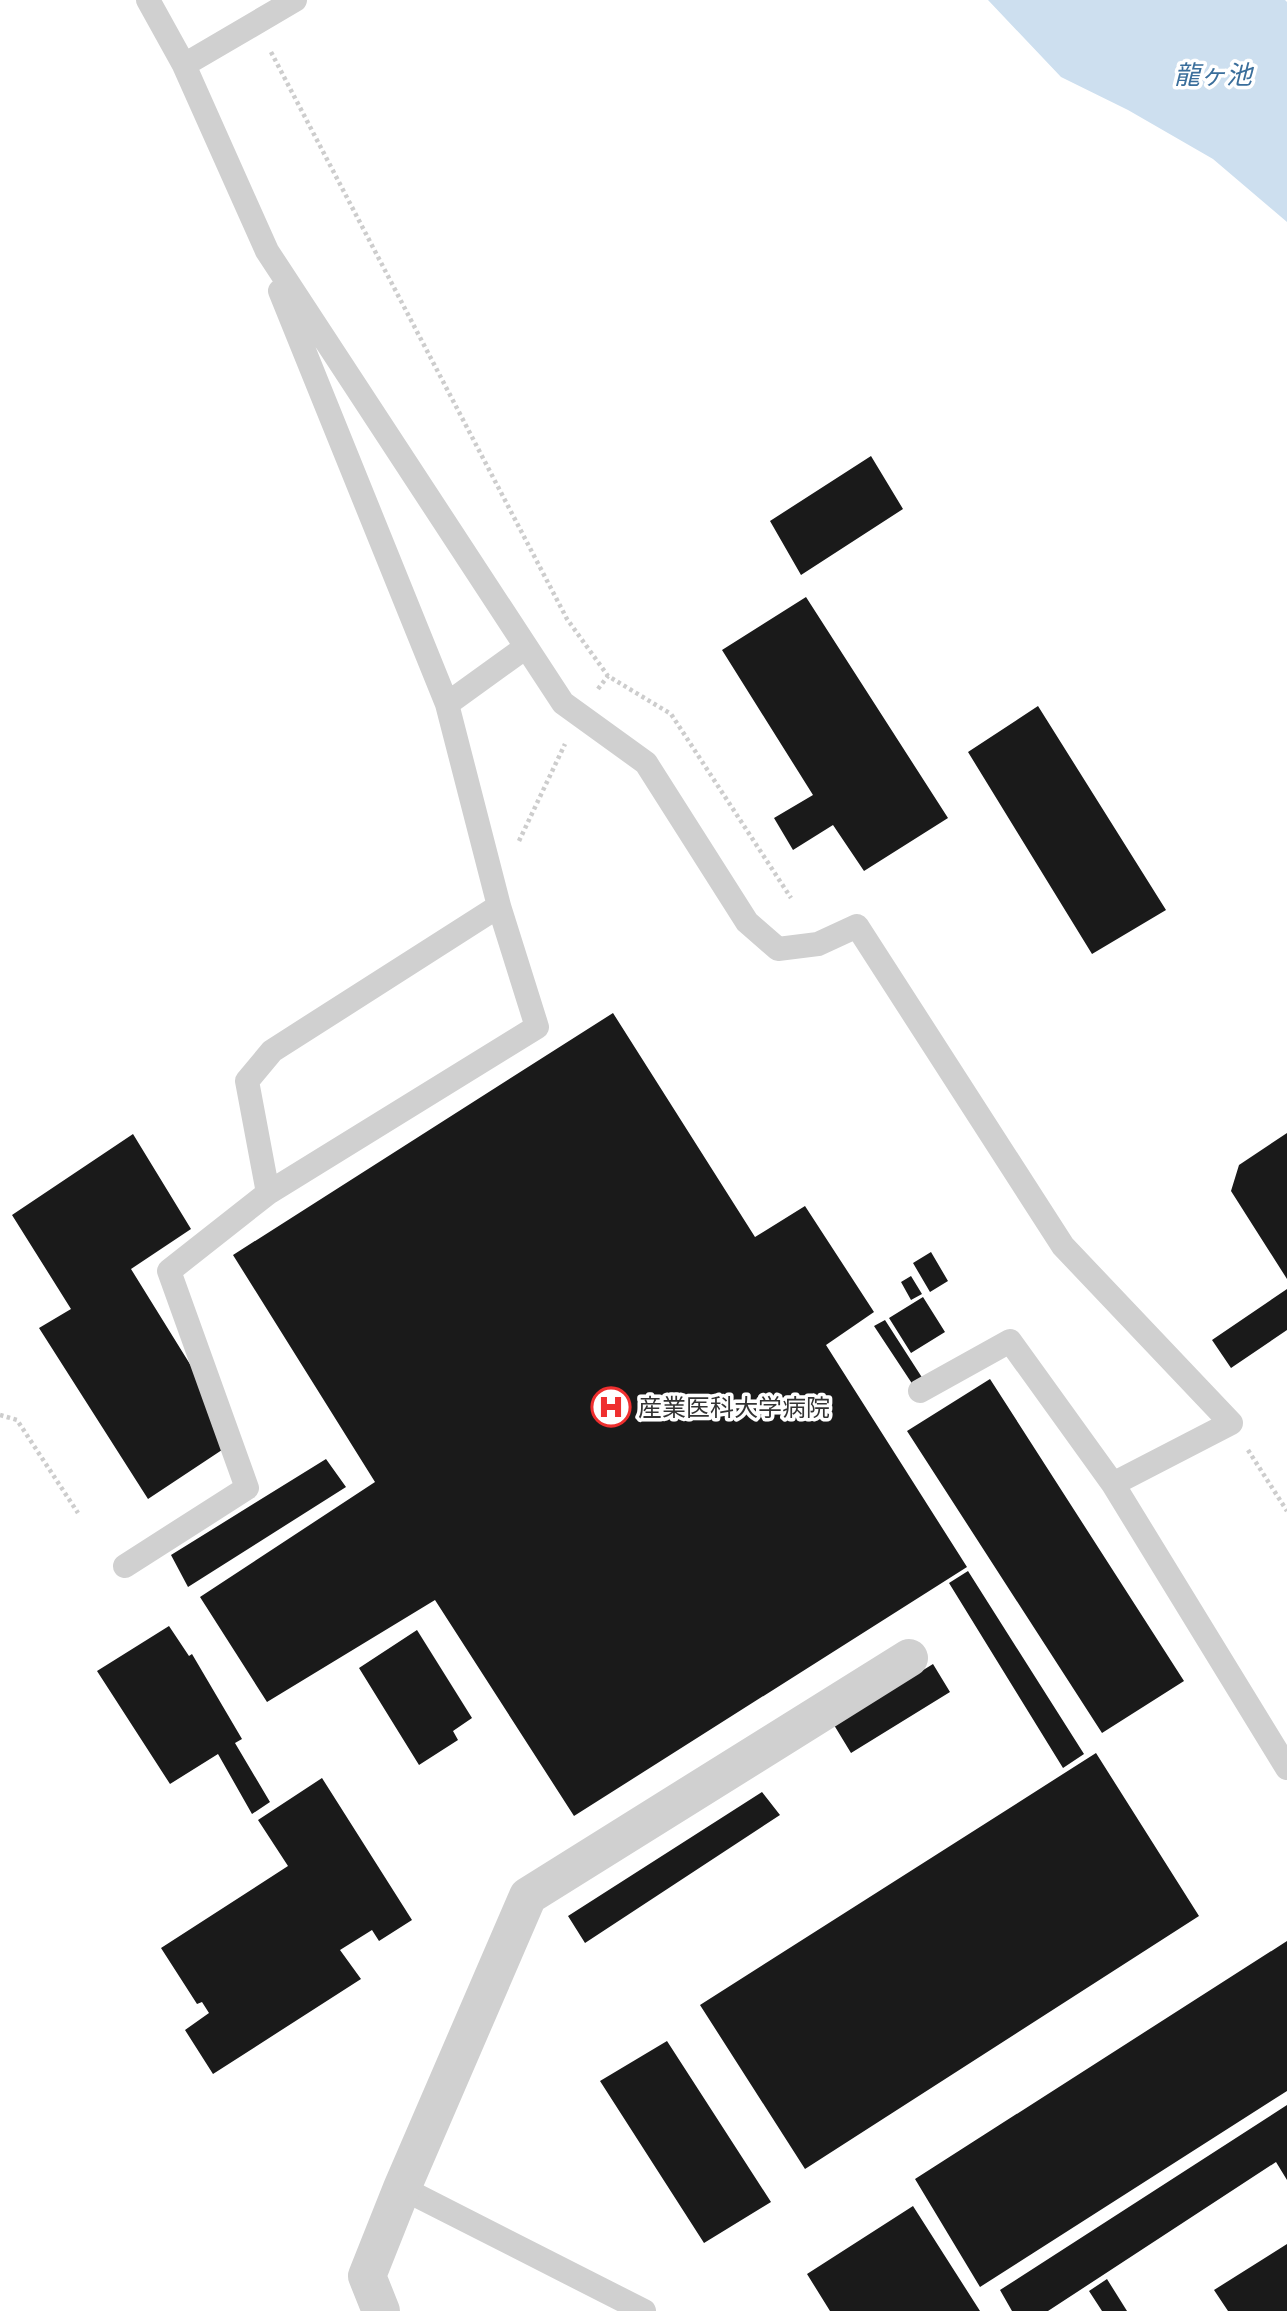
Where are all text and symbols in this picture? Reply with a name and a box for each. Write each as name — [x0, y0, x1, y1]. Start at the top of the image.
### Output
water label: 龍ヶ池 — [1174, 58, 1255, 92]
hospital icon: 産業医科大学病院 — [590, 1386, 632, 1428]
place label: 産業医科大学病院 — [638, 1392, 830, 1423]

